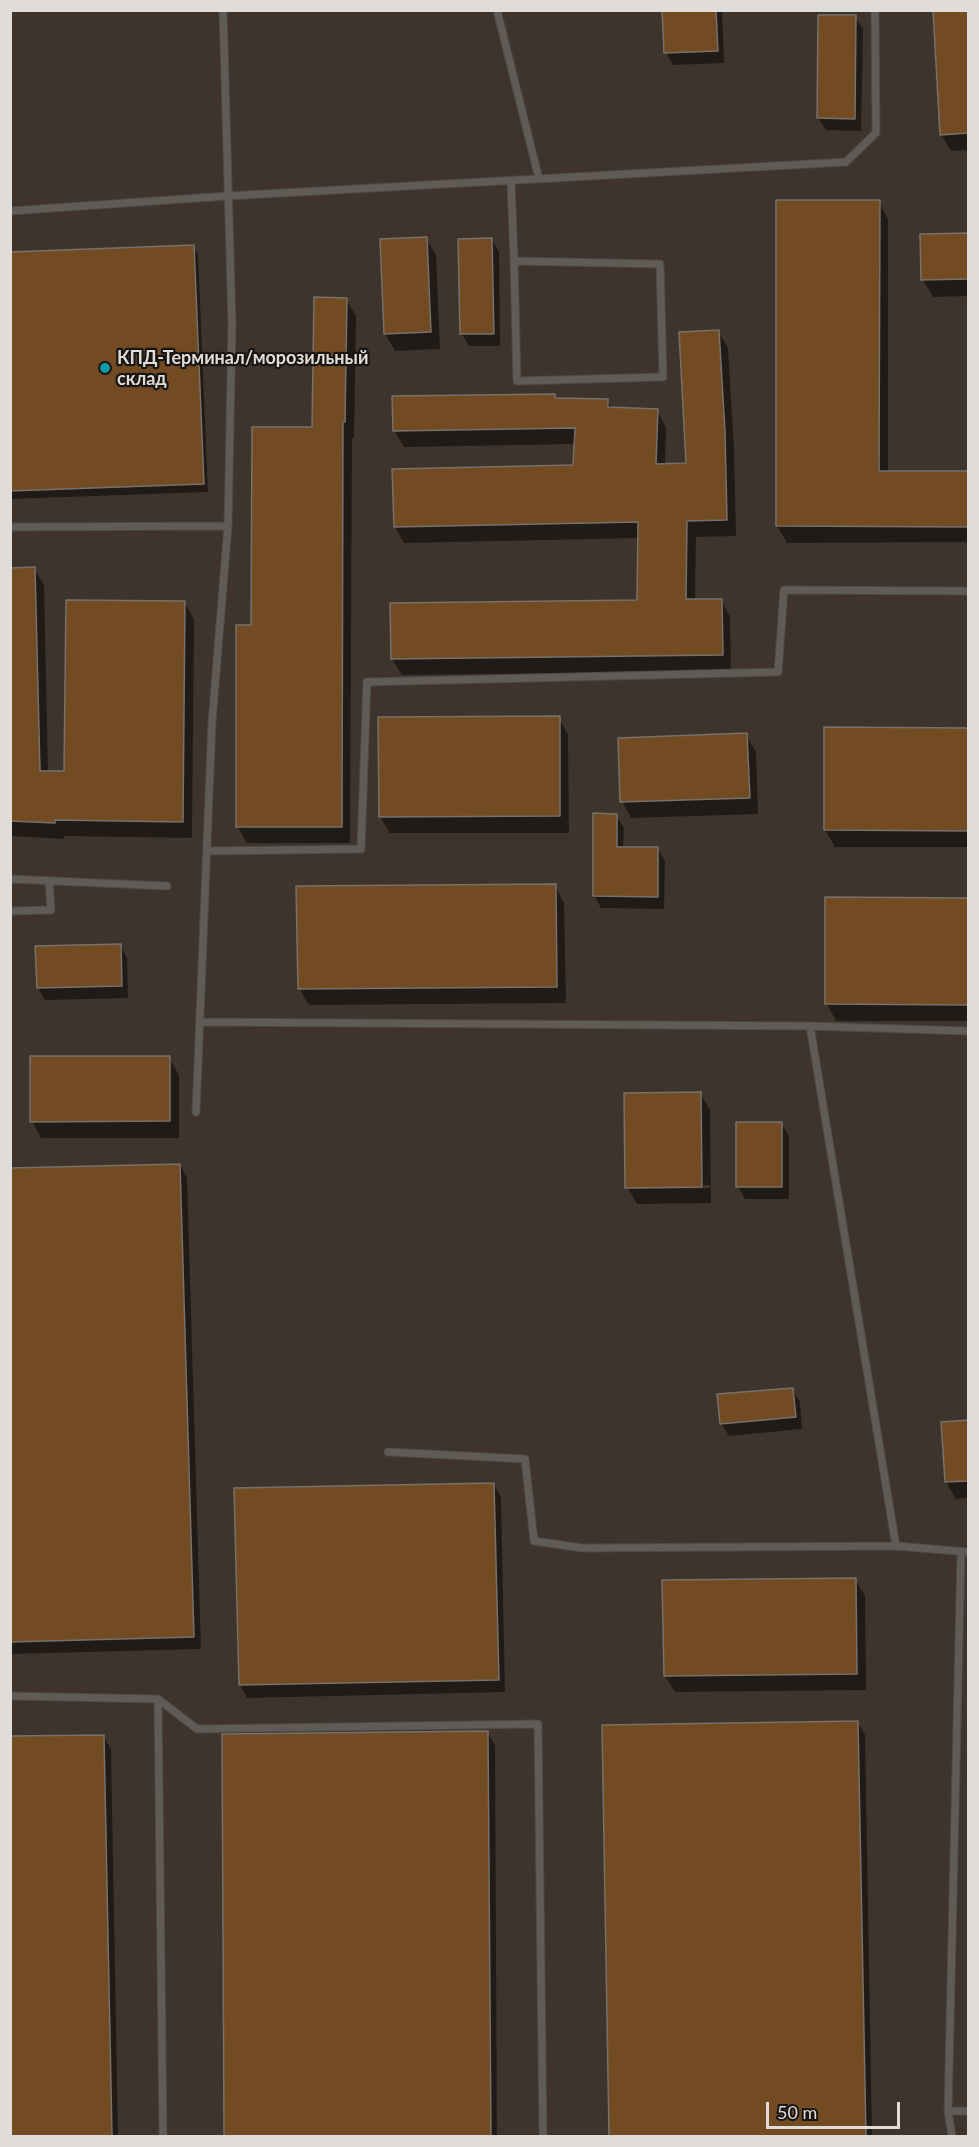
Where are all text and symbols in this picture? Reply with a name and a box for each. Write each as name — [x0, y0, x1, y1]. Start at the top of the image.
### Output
place label: КПД-Терминал/морозильный склад — [117, 347, 368, 389]
marker: КПД-Терминал/морозильный склад — [98, 361, 112, 375]
scale bar — [769, 2090, 902, 2128]
text: 50 m — [777, 2101, 817, 2123]

